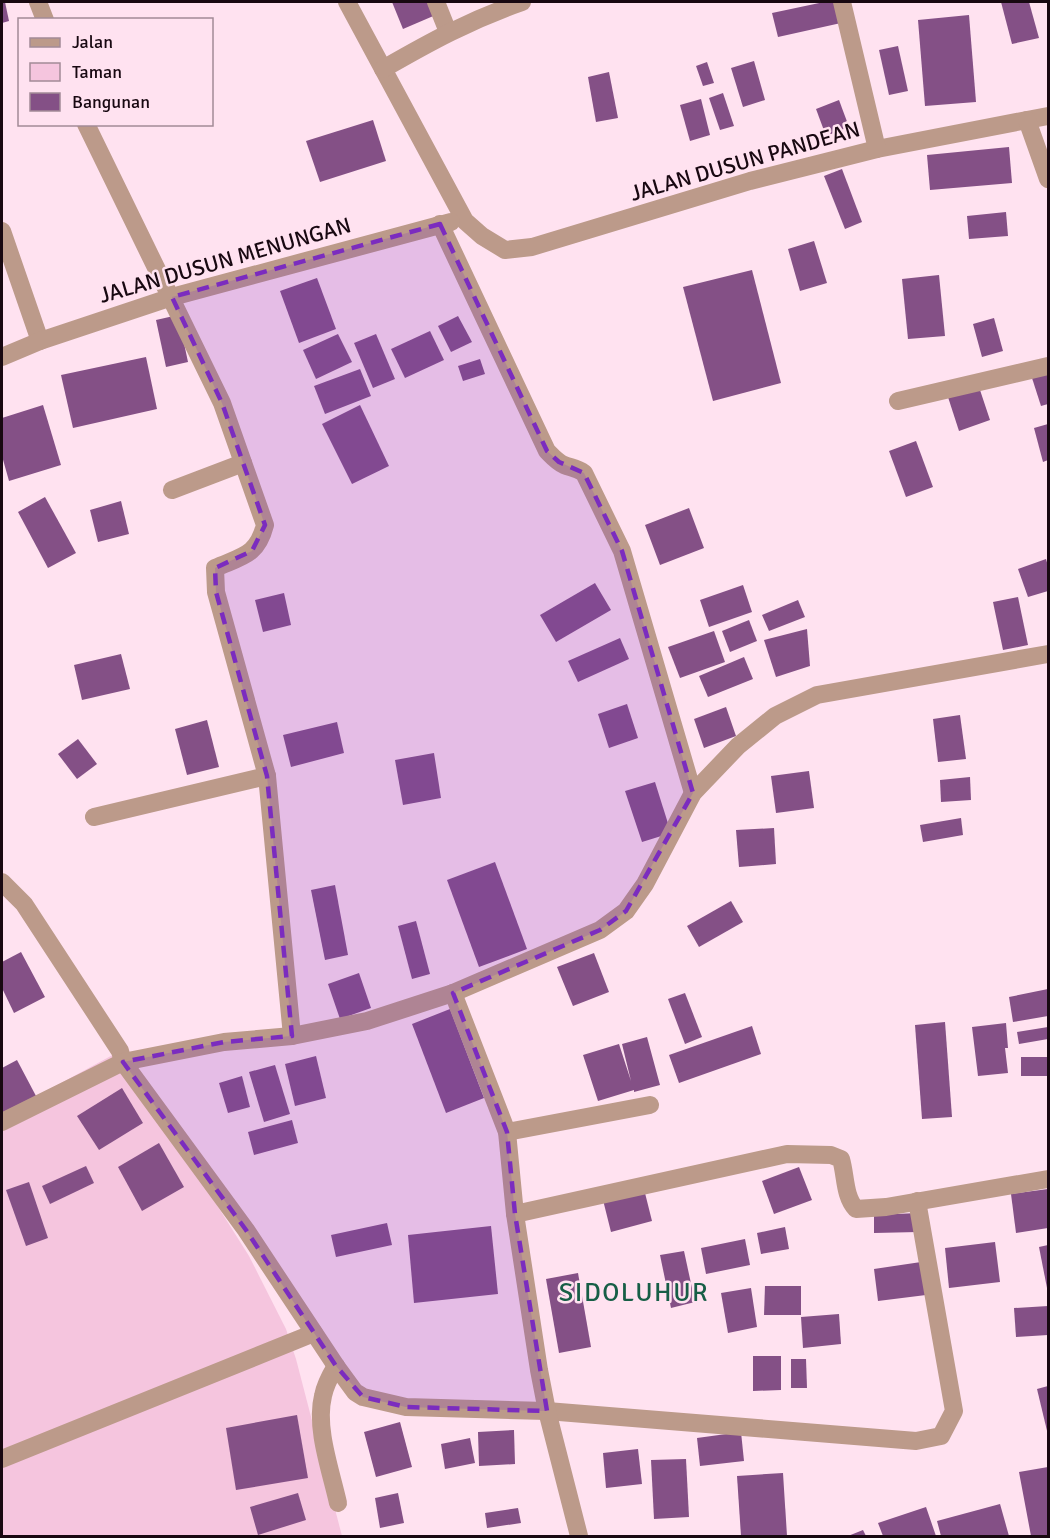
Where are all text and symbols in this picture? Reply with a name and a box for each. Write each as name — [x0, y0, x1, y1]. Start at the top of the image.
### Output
legend — [18, 18, 213, 126]
text: Jalan — [72, 31, 113, 53]
text: Taman — [72, 61, 122, 83]
text: Bangunan — [72, 91, 150, 113]
street label: JALAN DUSUN PANDEAN — [627, 115, 863, 207]
street label: JALAN DUSUN MENUNGAN — [96, 211, 354, 309]
district label: SIDOLUHUR — [559, 1277, 709, 1309]

